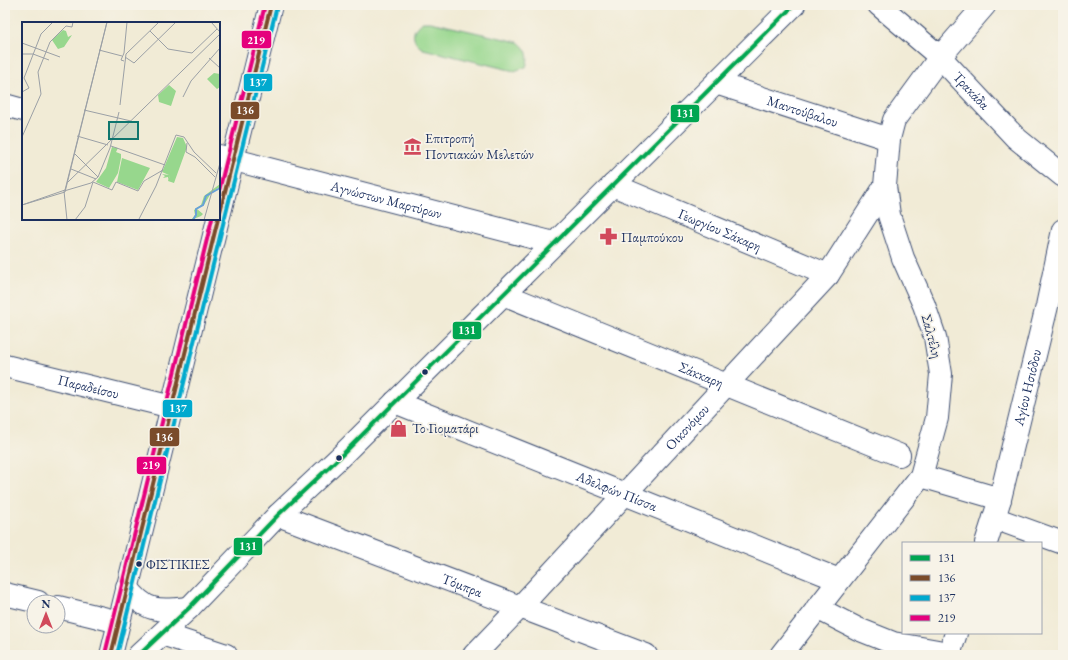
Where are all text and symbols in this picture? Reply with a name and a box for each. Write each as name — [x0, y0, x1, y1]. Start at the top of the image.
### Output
inset map — [22, 22, 220, 220]
line badge: 219 — [241, 30, 272, 49]
text: 219 — [247, 33, 265, 47]
street label: Τρακάδα — [949, 68, 994, 114]
line badge: 137 — [243, 73, 273, 92]
text: 137 — [249, 75, 267, 89]
street label: Μαντούβαλου — [765, 91, 840, 131]
line badge: 136 — [230, 101, 260, 120]
text: 136 — [236, 103, 254, 117]
line badge: 131 — [670, 104, 700, 123]
text: 131 — [676, 106, 694, 120]
place label: Επιτροπή Ποντιακών Μελετών — [425, 129, 534, 163]
museum icon: Επιτροπή Ποντιακών Μελετών — [402, 136, 422, 156]
street label: Αγνώστων Μαρτύρων — [328, 176, 444, 223]
street label: Γεωργίου Σάκαρη — [676, 204, 764, 255]
pharmacy icon: Παμπούκου — [598, 227, 618, 247]
place label: Παμπούκου — [621, 228, 684, 246]
street label: Σαλτέλη — [918, 312, 946, 360]
line badge: 131 — [452, 321, 482, 340]
text: 131 — [458, 323, 476, 337]
street label: Αγίου Ησιόδου — [1009, 347, 1045, 428]
street label: Σάκκαρη — [676, 357, 726, 392]
unlabelled marker — [420, 367, 430, 377]
street label: Παραδείσου — [56, 370, 121, 403]
line badge: 137 — [162, 399, 193, 418]
street label: Οικονόμου — [661, 400, 713, 454]
text: 137 — [169, 401, 187, 415]
shop icon: Το Γιοματάρι — [389, 418, 409, 438]
place label: Το Γιοματάρι — [412, 419, 479, 437]
line badge: 136 — [149, 427, 180, 447]
text: 136 — [155, 430, 173, 444]
unlabelled marker — [334, 453, 344, 463]
line badge: 219 — [136, 456, 167, 475]
text: 219 — [142, 458, 160, 472]
street label: Αδελφών Πίσσα — [573, 466, 660, 515]
line badge: 131 — [233, 537, 263, 556]
text: 131 — [239, 539, 257, 553]
legend — [902, 542, 1042, 634]
text: 131 — [938, 550, 956, 566]
place label: ΦΙΣΤΙΚΙΕΣ — [146, 556, 210, 573]
marker: ΦΙΣΤΙΚΙΕΣ — [134, 559, 144, 569]
street label: Τόμπρα — [439, 569, 486, 601]
text: 136 — [938, 570, 956, 586]
text: 137 — [938, 590, 956, 606]
north arrow — [26, 594, 66, 634]
text: N — [42, 597, 51, 611]
text: 219 — [938, 610, 956, 626]

